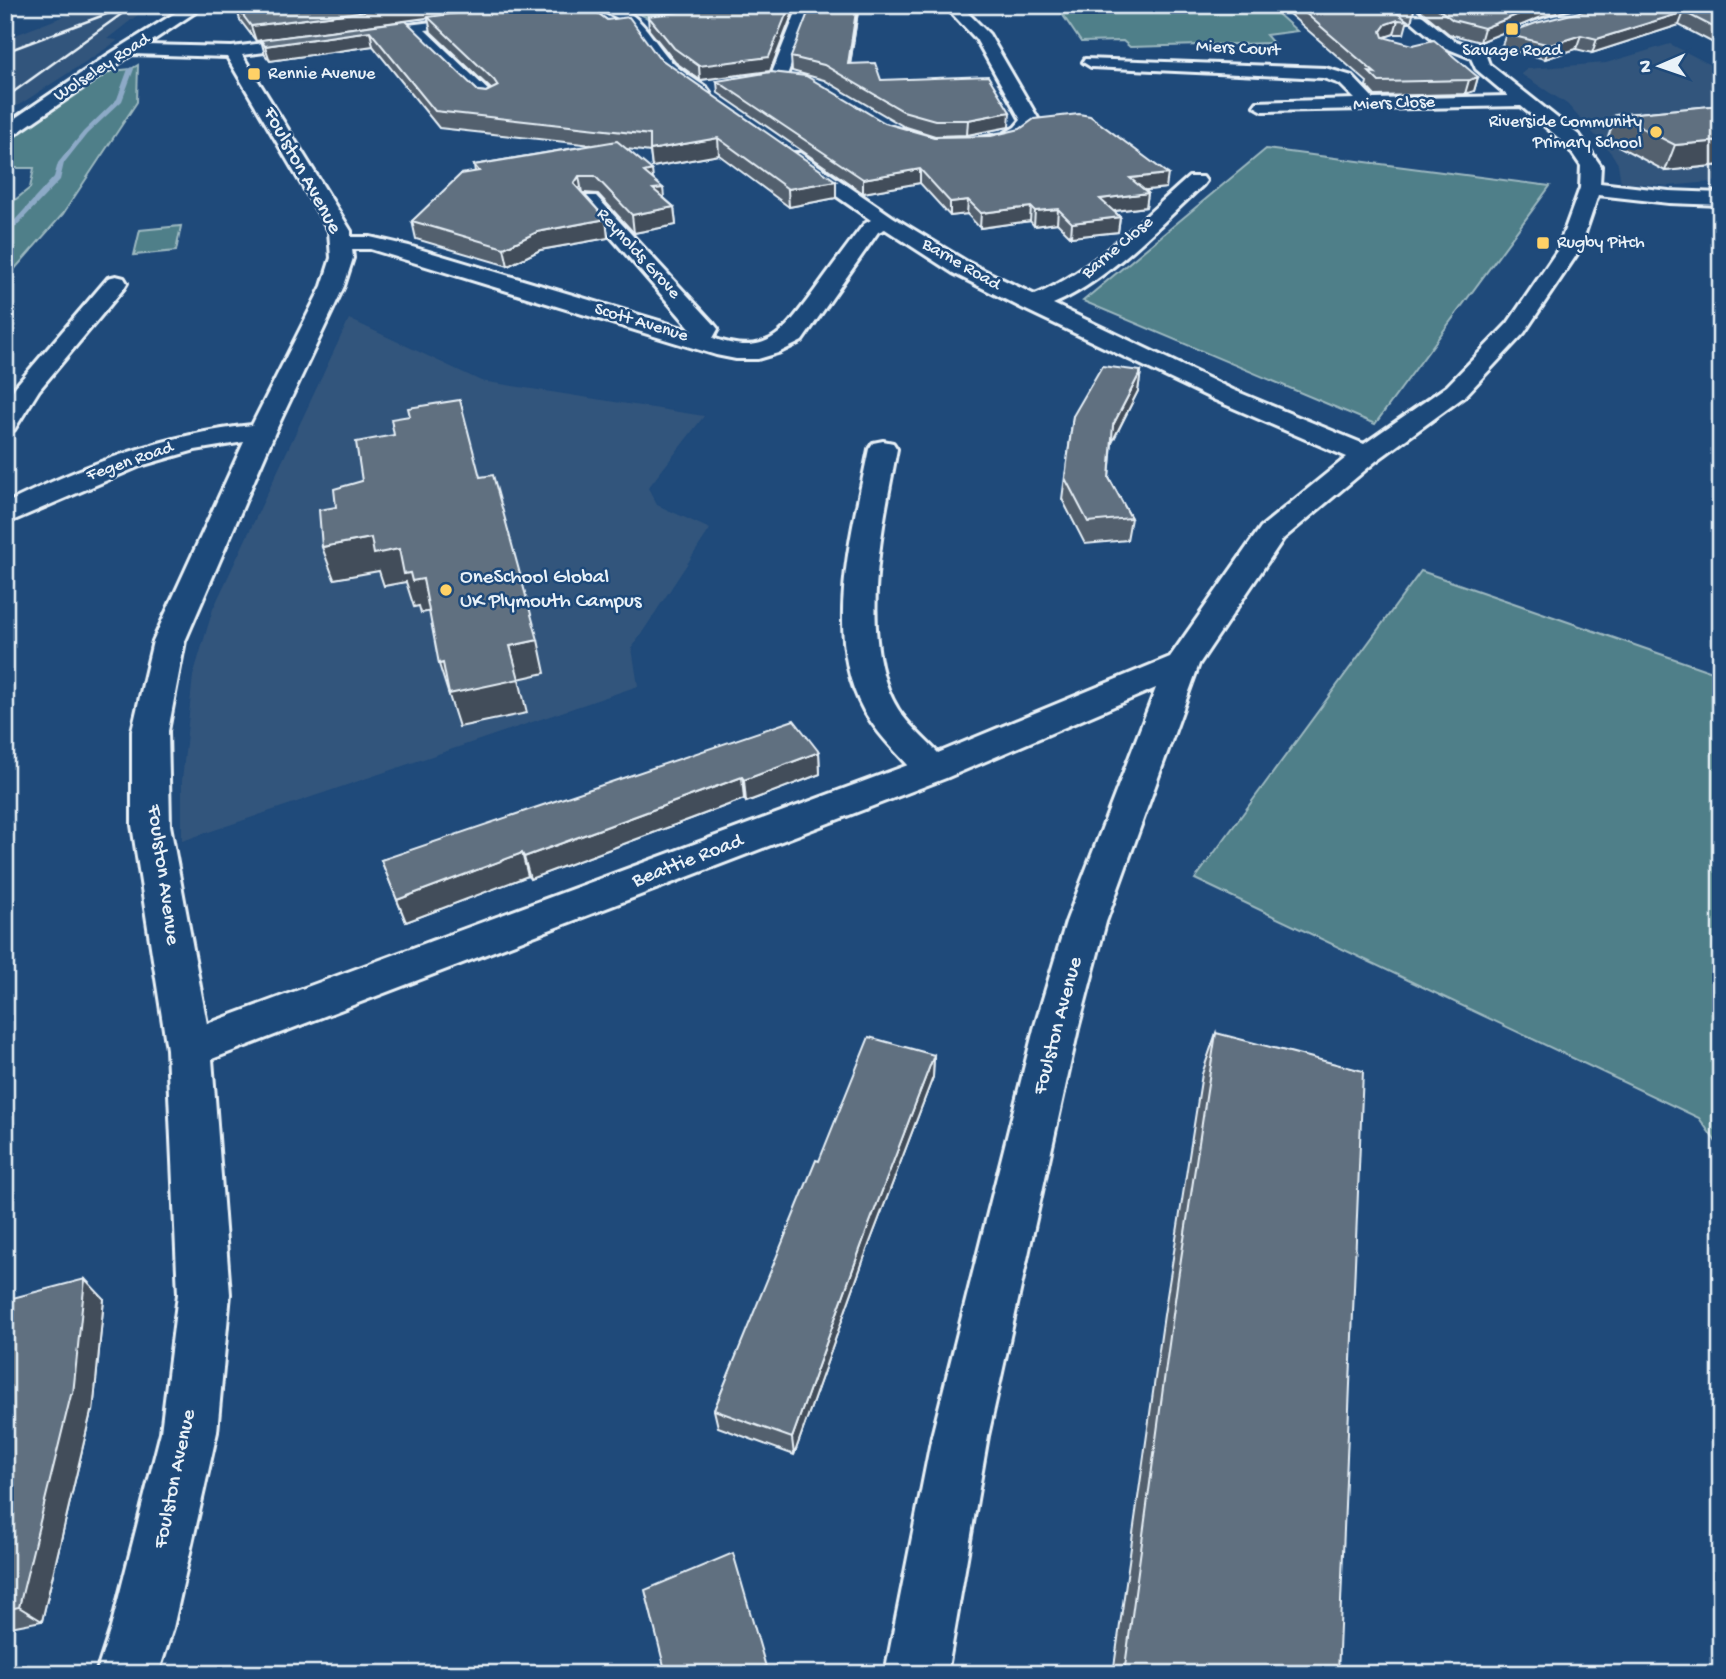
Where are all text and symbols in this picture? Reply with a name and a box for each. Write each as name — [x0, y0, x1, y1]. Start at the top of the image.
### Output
marker: Savage Road — [1504, 21, 1520, 37]
street label: Wolseley Road — [50, 28, 155, 107]
north arrow — [1624, 32, 1694, 102]
street label: Miers Court — [1195, 36, 1282, 62]
place label: Savage Road — [1462, 41, 1563, 62]
text: N — [1635, 60, 1658, 73]
place label: Rennie Avenue — [268, 64, 376, 85]
marker: Rennie Avenue — [246, 66, 262, 82]
street label: Miers Close — [1353, 92, 1436, 116]
street label: Foulston Avenue — [255, 102, 347, 240]
place label: Riverside Community Primary School — [1489, 112, 1642, 154]
marker: Riverside Community Primary School — [1648, 124, 1664, 140]
street label: Reynolds Grove — [592, 204, 685, 304]
street label: Barne Close — [1077, 212, 1158, 285]
place label: Rugby Pitch — [1557, 233, 1645, 254]
street label: Barne Road — [917, 234, 1005, 297]
marker: Rugby Pitch — [1535, 235, 1551, 251]
street label: Scott Avenue — [592, 299, 691, 347]
street label: Fegen Road — [83, 437, 177, 487]
place label: OneSchool Global UK Plymouth Campus — [460, 566, 643, 615]
marker: OneSchool Global UK Plymouth Campus — [438, 582, 454, 598]
street label: Foulston Avenue — [140, 802, 184, 948]
street label: Beattie Road — [628, 829, 748, 895]
street label: Foulston Avenue — [1028, 953, 1090, 1099]
street label: Foulston Avenue — [149, 1406, 203, 1552]

